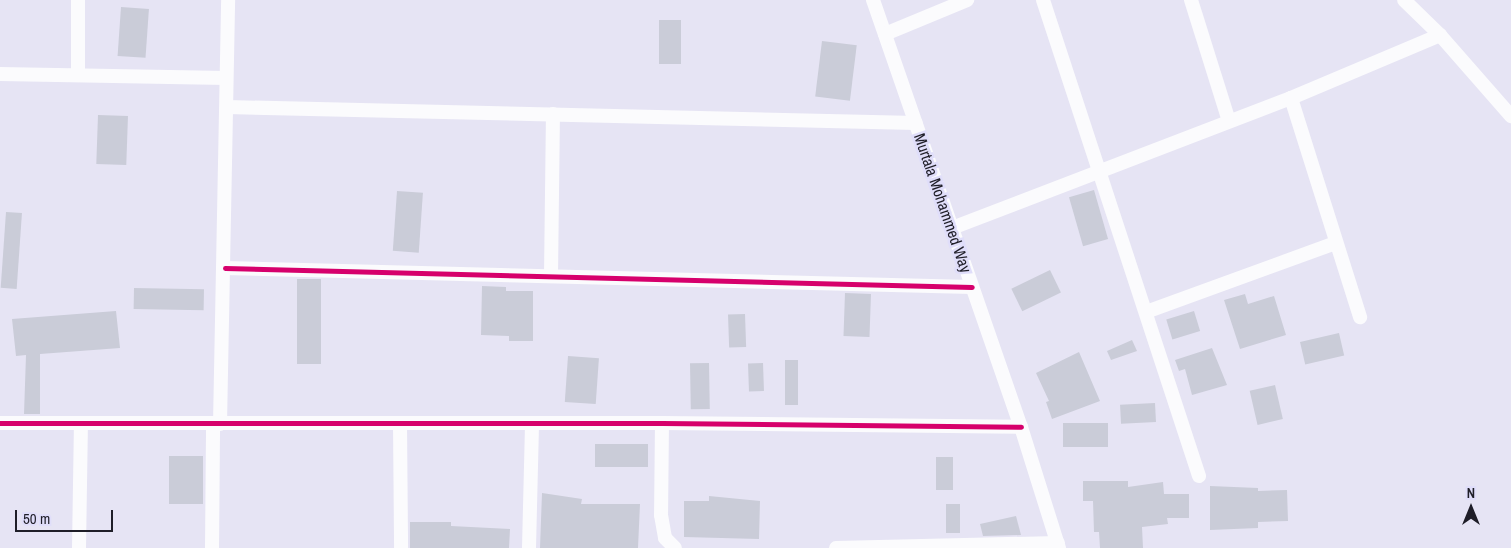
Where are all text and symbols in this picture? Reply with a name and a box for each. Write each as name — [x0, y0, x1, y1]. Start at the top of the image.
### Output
street label: Murtala Mohammed Way — [910, 131, 976, 275]
north arrow — [1446, 483, 1496, 533]
text: N — [1467, 484, 1475, 502]
scale bar — [18, 500, 115, 532]
text: 50 m — [23, 508, 50, 529]

